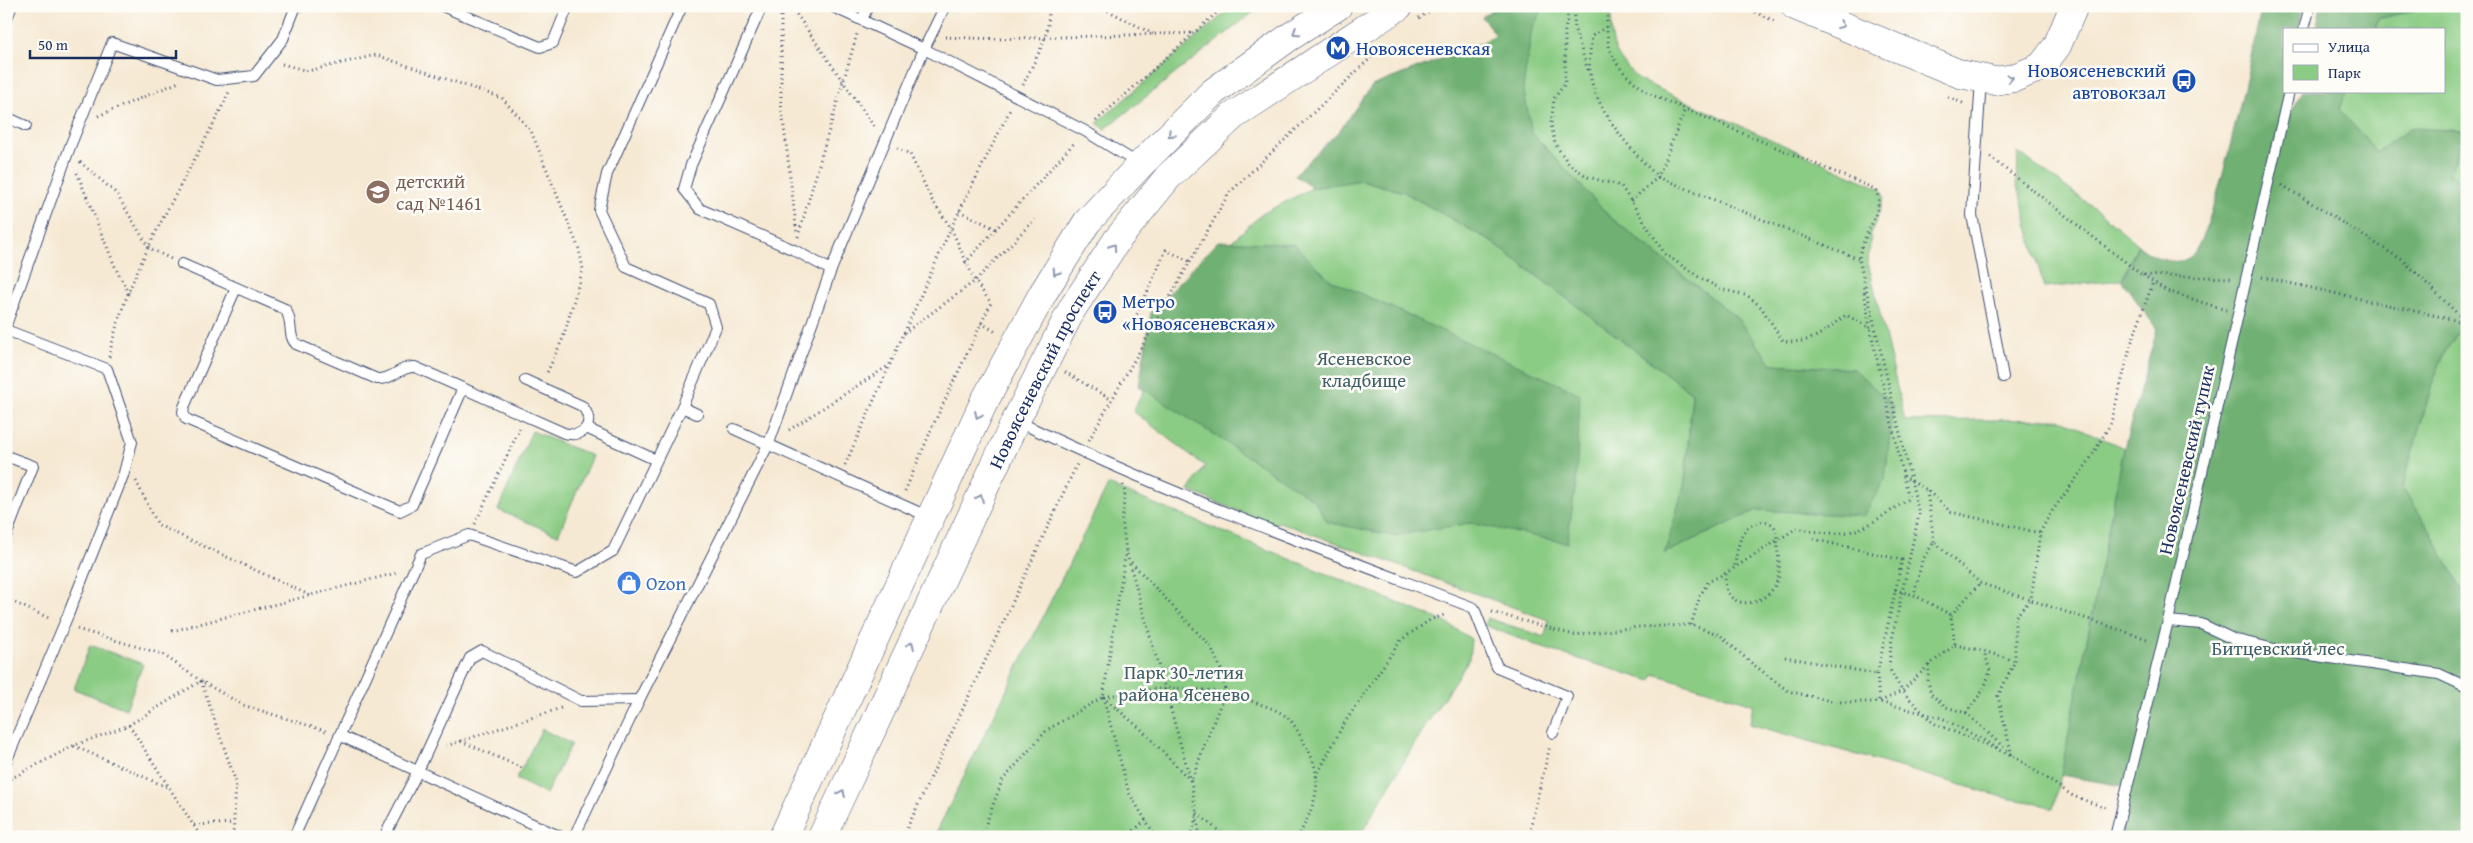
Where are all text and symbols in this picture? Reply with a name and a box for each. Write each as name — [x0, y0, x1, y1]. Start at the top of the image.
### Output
one-way arrow — [1836, 19, 1844, 29]
one-way arrow — [1293, 26, 1302, 36]
scale bar — [30, 28, 176, 60]
legend — [2283, 28, 2446, 92]
text: 50 m — [38, 34, 69, 55]
place label: Новоясеневская — [1356, 34, 1491, 62]
metro station icon: Новоясеневская — [1325, 35, 1351, 61]
text: Улица — [2328, 36, 2371, 57]
place label: Новоясеневский автовокзал — [2028, 56, 2166, 106]
text: Парк — [2328, 62, 2361, 83]
bus stop icon: Новоясеневский автовокзал — [2171, 68, 2197, 94]
one-way arrow — [2005, 73, 2014, 84]
one-way arrow — [1167, 129, 1176, 138]
place label: детский сад №1461 — [396, 167, 483, 217]
school or university icon: детский сад №1461 — [365, 179, 391, 205]
one-way arrow — [1106, 243, 1116, 252]
street label: Новоясеневский проспект — [981, 264, 1108, 473]
one-way arrow — [1052, 267, 1062, 276]
place label: Метро «Новоясеневская» — [1122, 287, 1275, 337]
bus stop icon: Метро «Новоясеневская» — [1092, 299, 1118, 325]
park label: Ясеневское кладбище — [1316, 344, 1411, 394]
street label: Новоясеневский тупик — [2151, 363, 2221, 557]
one-way arrow — [974, 410, 984, 419]
one-way arrow — [973, 494, 984, 503]
place label: Ozon — [646, 569, 687, 597]
shop icon: Ozon — [616, 570, 642, 596]
park label: Битцевский лес — [2211, 634, 2345, 662]
one-way arrow — [905, 641, 915, 650]
park label: Парк 30-летия района Ясенево — [1118, 658, 1250, 708]
one-way arrow — [836, 789, 846, 798]

